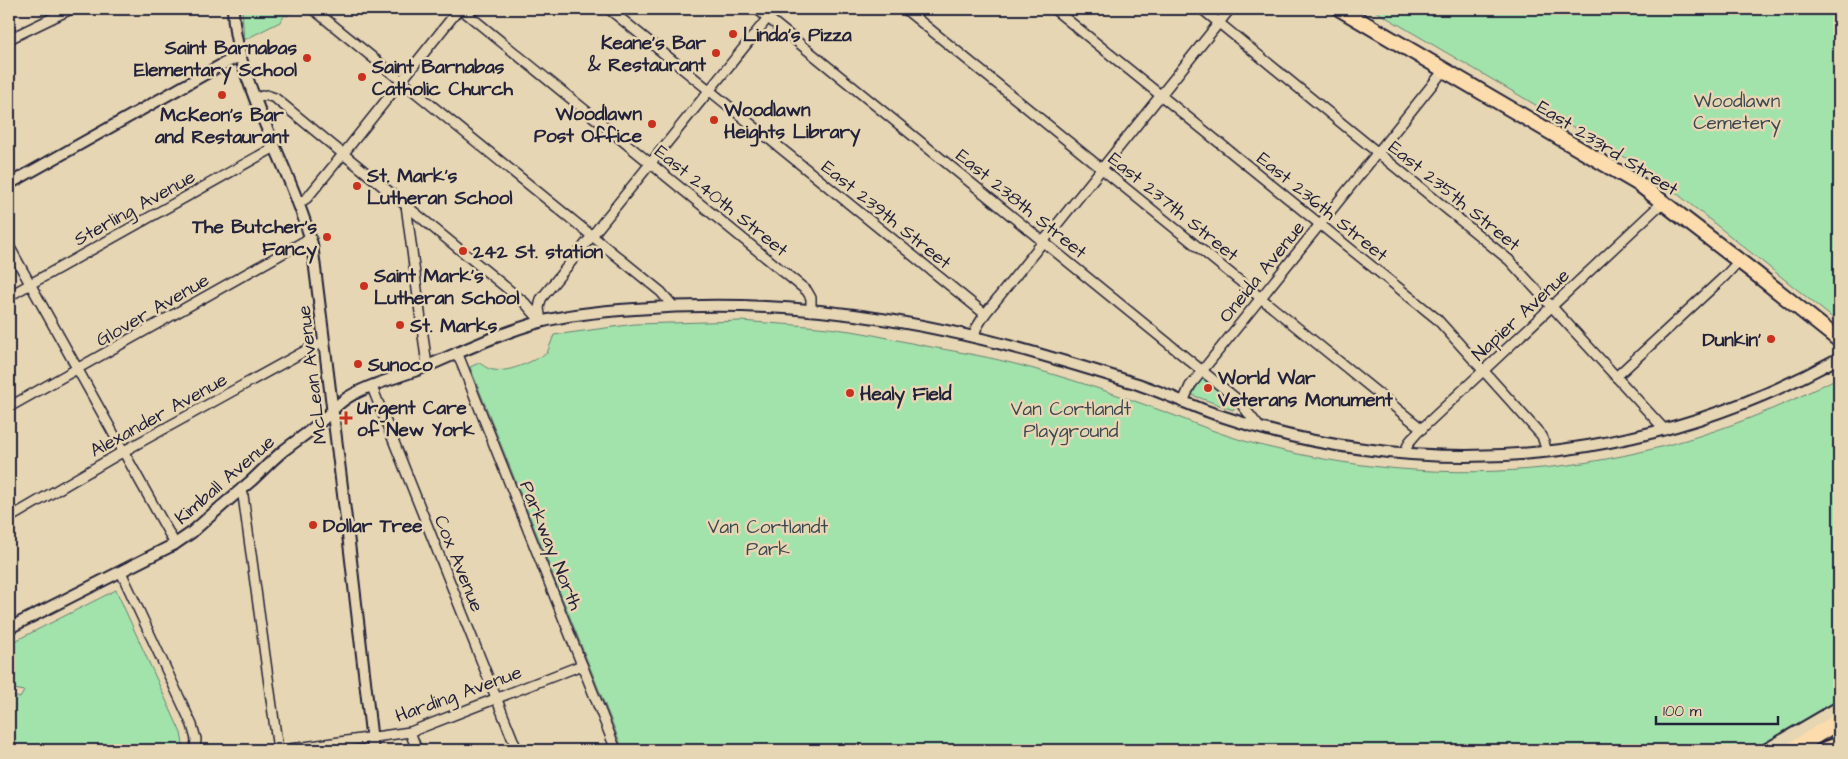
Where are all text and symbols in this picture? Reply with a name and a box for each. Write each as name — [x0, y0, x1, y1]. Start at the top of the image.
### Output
place label: Linda's Pizza — [743, 22, 852, 49]
marker: Linda's Pizza — [727, 28, 739, 40]
place label: Keane's Bar & Restaurant — [587, 30, 707, 79]
place label: Saint Barnabas Elementary School — [134, 35, 297, 85]
marker: Keane's Bar & Restaurant — [710, 47, 722, 59]
marker: Saint Barnabas Elementary School — [301, 52, 313, 64]
place label: Saint Barnabas Catholic Church — [371, 54, 513, 103]
marker: Saint Barnabas Catholic Church — [356, 71, 368, 83]
park label: Woodlawn Cemetery — [1693, 88, 1781, 138]
marker: McKeon's Bar and Restaurant — [216, 89, 228, 101]
street label: East 233rd Street — [1531, 94, 1683, 203]
place label: Woodlawn Heights Library — [723, 97, 861, 147]
place label: Woodlawn Post Office — [534, 101, 643, 150]
place label: McKeon's Bar and Restaurant — [154, 102, 289, 151]
marker: Woodlawn Heights Library — [708, 114, 720, 126]
marker: Woodlawn Post Office — [646, 118, 658, 130]
street label: East 235th Street — [1382, 134, 1526, 258]
street label: East 240th Street — [649, 139, 794, 264]
street label: East 238th Street — [950, 143, 1093, 266]
street label: East 237th Street — [1102, 146, 1244, 269]
street label: East 236th Street — [1251, 146, 1394, 269]
street label: East 239th Street — [815, 154, 957, 276]
place label: St. Mark's Lutheran School — [366, 163, 512, 212]
street label: Sterling Avenue — [69, 164, 201, 254]
marker: St. Mark's Lutheran School — [351, 180, 363, 192]
place label: The Butcher's Fancy — [191, 214, 318, 264]
street label: Oneida Avenue — [1213, 215, 1312, 329]
marker: The Butcher's Fancy — [321, 231, 333, 243]
place label: 242 St. station — [472, 239, 604, 266]
marker: 242 St. station — [457, 245, 469, 257]
place label: Saint Mark's Lutheran School — [373, 263, 519, 312]
street label: Napier Avenue — [1466, 263, 1576, 368]
street label: Glover Avenue — [91, 267, 214, 354]
marker: Saint Mark's Lutheran School — [358, 280, 370, 292]
street label: McLean Avenue — [291, 304, 334, 446]
place label: St. Marks — [409, 313, 498, 340]
marker: St. Marks — [394, 319, 406, 331]
place label: Dunkin' — [1702, 327, 1761, 354]
marker: Dunkin' — [1765, 333, 1777, 345]
place label: Sunoco — [367, 352, 433, 379]
marker: Sunoco — [352, 358, 364, 370]
place label: World War Veterans Monument — [1217, 365, 1393, 414]
street label: Alexander Avenue — [85, 366, 232, 464]
place label: Healy Field — [860, 381, 952, 409]
marker: World War Veterans Monument — [1202, 382, 1214, 394]
marker: Healy Field — [844, 387, 856, 399]
place label: Urgent Care of New York — [357, 395, 475, 444]
park label: Van Cortlandt Playground — [1011, 396, 1132, 446]
marker: Urgent Care of New York — [339, 411, 353, 425]
street label: Kimball Avenue — [169, 429, 281, 531]
street label: Parkway North — [511, 477, 589, 615]
street label: Cox Avenue — [427, 511, 490, 616]
place label: Dollar Tree — [323, 513, 423, 540]
park label: Van Cortlandt Park — [708, 514, 829, 563]
marker: Dollar Tree — [307, 519, 319, 531]
street label: Harding Avenue — [391, 659, 526, 731]
scale bar — [1656, 694, 1778, 726]
text: 100 m — [1663, 701, 1702, 722]

